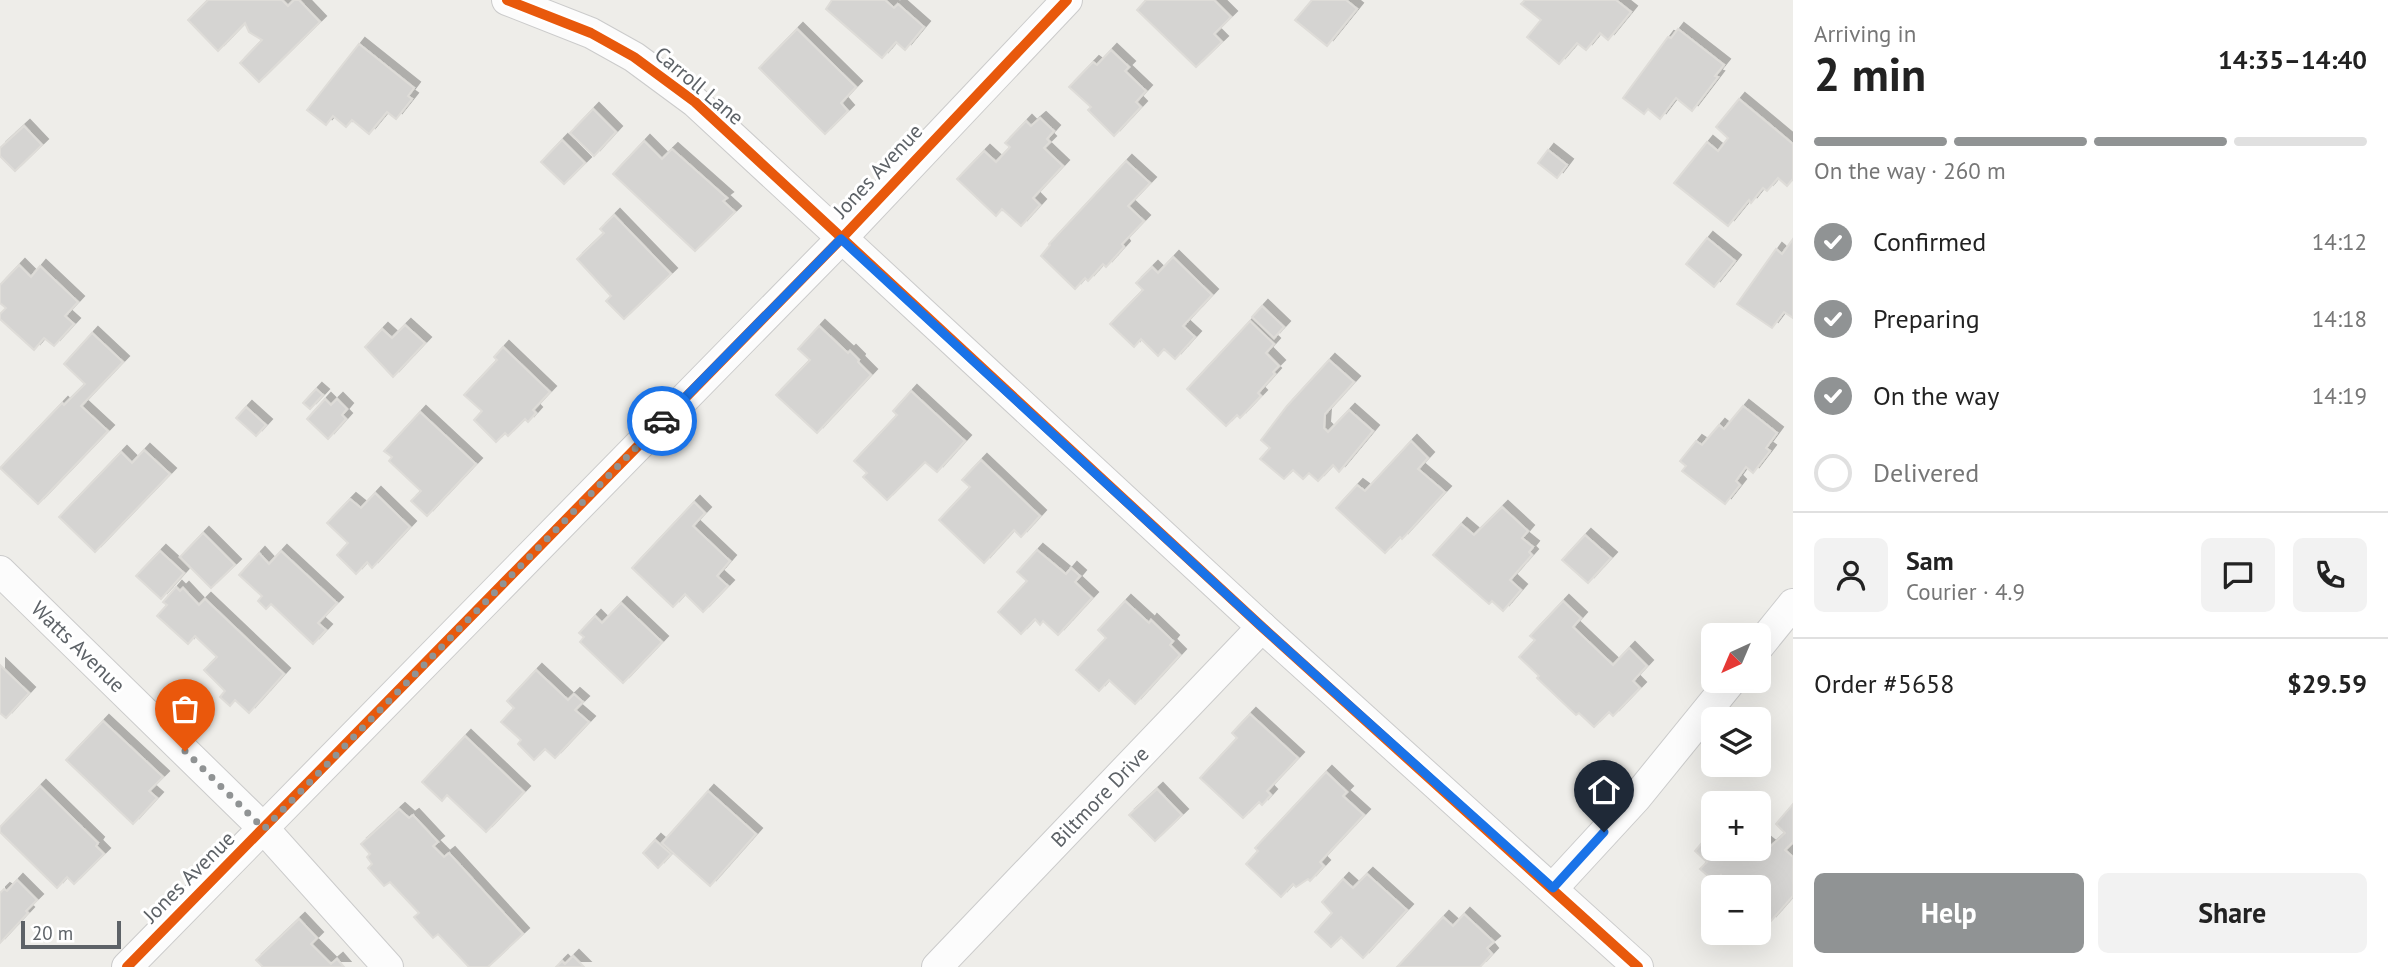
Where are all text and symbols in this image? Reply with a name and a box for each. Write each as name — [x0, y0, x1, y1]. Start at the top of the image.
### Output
text: Arriving in — [1814, 19, 1916, 48]
street label: Carroll Lane — [649, 40, 750, 131]
text: 14:35–14:40 — [2218, 43, 2367, 76]
text: 2 min — [1814, 44, 1926, 104]
street label: Jones Avenue — [827, 118, 928, 224]
text: On the way · 260 m — [1814, 156, 2006, 185]
icon: check — [1814, 223, 1852, 261]
text: Confirmed — [1873, 225, 1986, 258]
text: 14:12 — [2312, 227, 2367, 256]
icon: check — [1814, 300, 1852, 338]
text: Preparing — [1873, 302, 1980, 335]
text: 14:18 — [2312, 304, 2367, 333]
icon: check — [1814, 377, 1852, 415]
text: On the way — [1873, 379, 1999, 412]
text: 14:19 — [2312, 381, 2367, 410]
courier — [627, 386, 697, 456]
icon: car — [643, 402, 681, 440]
text: Delivered — [1873, 456, 1979, 489]
button: person — [1814, 538, 1888, 612]
button: chat — [2201, 538, 2275, 612]
button: phone — [2293, 538, 2367, 612]
text: Sam — [1906, 544, 1954, 577]
text: Courier · 4.9 — [1906, 577, 2025, 606]
street label: Watts Avenue — [26, 595, 131, 698]
north arrow — [1701, 623, 1771, 693]
map controls — [1701, 623, 1771, 945]
text: Order #5658 — [1814, 667, 1954, 700]
text: $29.59 — [2287, 667, 2367, 700]
pin — [155, 679, 215, 751]
icon: bag — [166, 690, 204, 728]
button: layers — [1701, 707, 1771, 777]
street label: Biltmore Drive — [1045, 741, 1154, 853]
pin — [1574, 760, 1634, 832]
icon: home — [1585, 771, 1623, 809]
button: + — [1701, 791, 1771, 861]
street label: Jones Avenue — [136, 825, 240, 929]
button: Help — [1814, 873, 2084, 953]
button: Share — [2098, 873, 2367, 953]
button: − — [1701, 875, 1771, 945]
scale bar — [21, 918, 121, 950]
text: 20 m — [32, 921, 73, 945]

